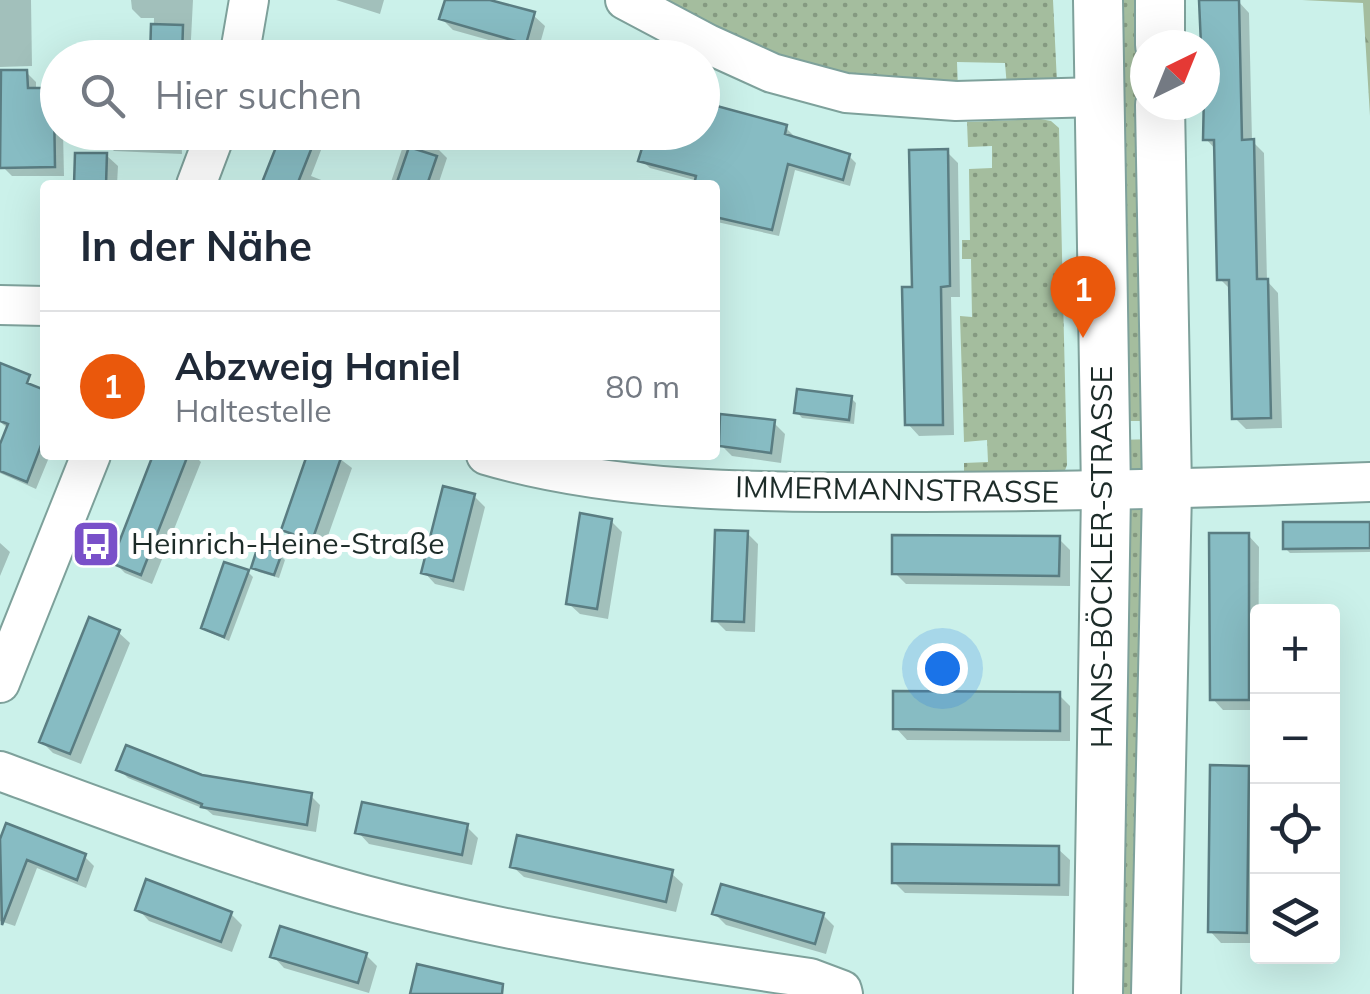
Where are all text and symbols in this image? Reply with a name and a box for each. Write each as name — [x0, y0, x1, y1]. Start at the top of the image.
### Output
north arrow — [1130, 30, 1220, 120]
search box — [40, 40, 720, 150]
icon: search — [75, 68, 130, 123]
text: Hier suchen — [155, 71, 362, 119]
text: In der Nähe — [80, 219, 312, 272]
pin: 1 — [1050, 255, 1116, 338]
text: Abzweig Haniel — [175, 342, 461, 390]
text: 1 — [103, 366, 122, 406]
text: 80 m — [605, 366, 680, 406]
street label: HANS-BÖCKLER-STRASSE — [1082, 366, 1120, 748]
text: Haltestelle — [175, 390, 332, 430]
street label: IMMERMANNSTRASSE — [735, 467, 1059, 511]
bus stop icon: Heinrich-Heine-Straße — [70, 518, 122, 570]
place label: Heinrich-Heine-Straße — [131, 524, 444, 562]
map controls — [1250, 604, 1340, 964]
button: + — [1250, 604, 1340, 694]
your location — [917, 643, 968, 694]
button: − — [1250, 694, 1340, 784]
button: locate — [1250, 784, 1340, 874]
button: layers — [1250, 874, 1340, 964]

